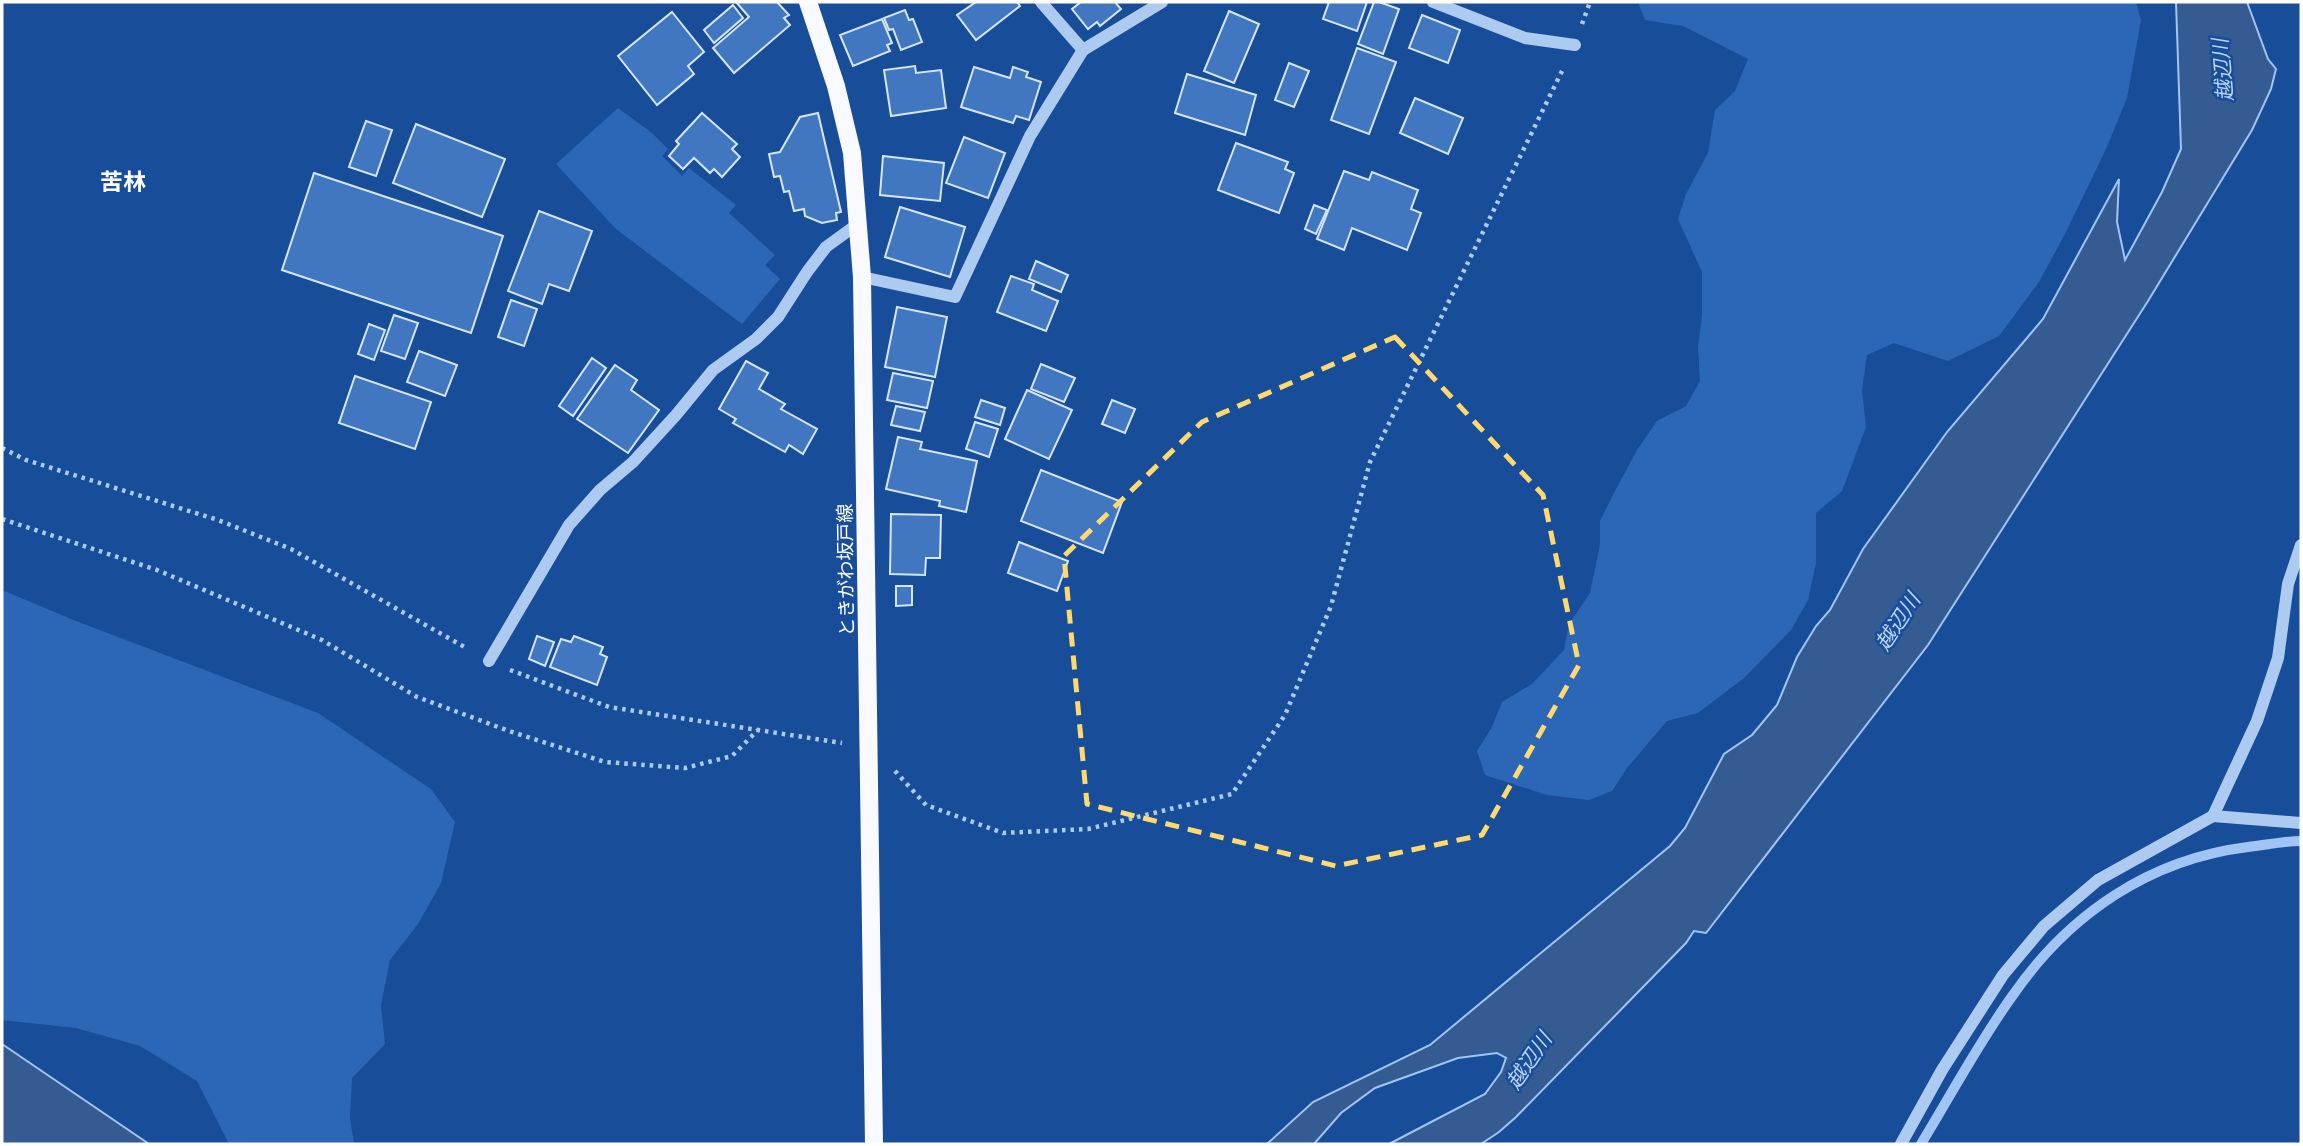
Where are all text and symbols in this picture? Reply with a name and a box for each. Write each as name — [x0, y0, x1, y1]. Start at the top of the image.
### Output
water label: 越辺川 — [2205, 35, 2241, 103]
district label: 苦林 — [100, 165, 146, 199]
street label: ときがわ坂戸線 — [831, 503, 861, 637]
water label: 越辺川 — [1868, 586, 1929, 657]
water label: 越辺川 — [1499, 1025, 1560, 1096]

